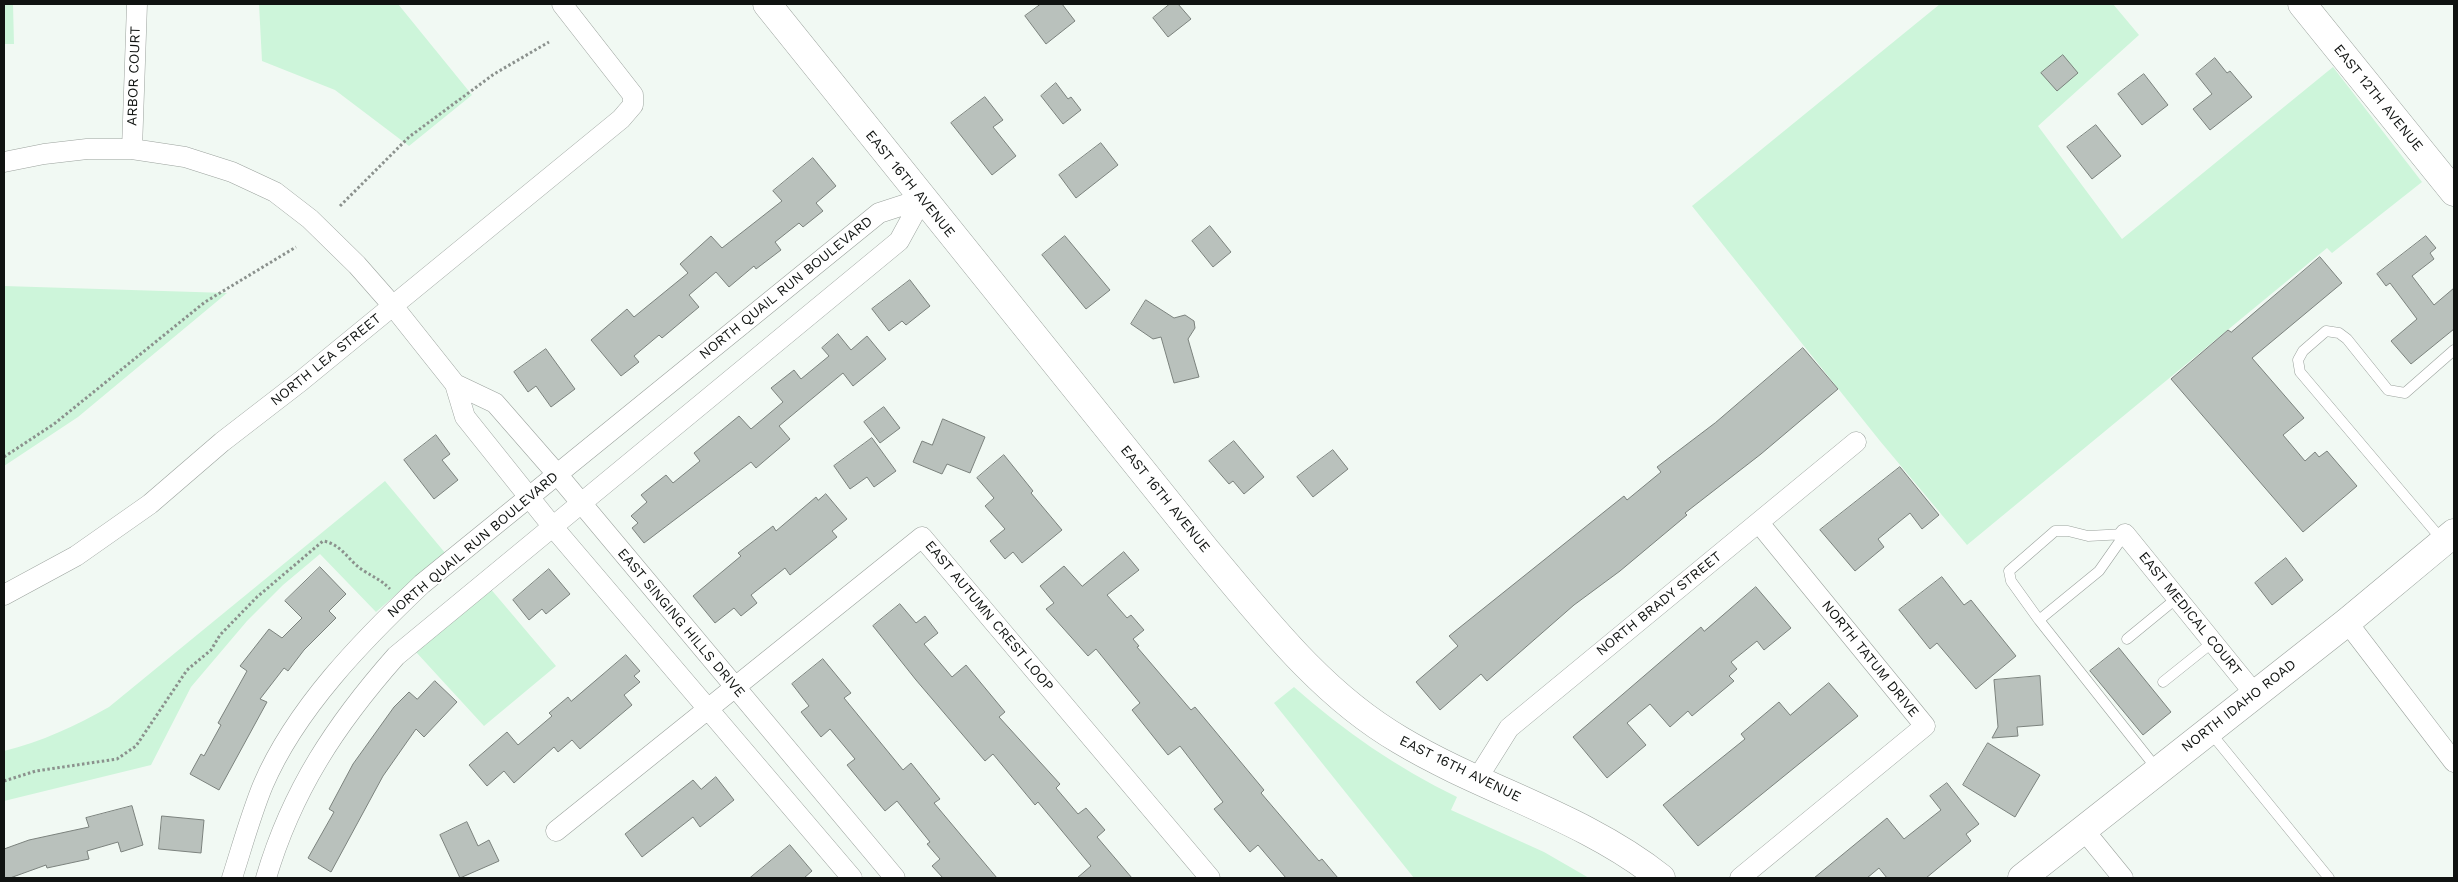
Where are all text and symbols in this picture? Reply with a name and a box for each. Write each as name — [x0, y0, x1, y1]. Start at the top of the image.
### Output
street label: ARBOR COURT — [124, 26, 144, 126]
street label: EAST 12TH AVENUE — [2330, 41, 2426, 155]
street label: EAST 16TH AVENUE — [862, 127, 958, 241]
street label: NORTH QUAIL RUN BOULEVARD — [696, 213, 876, 363]
street label: NORTH LEA STREET — [267, 310, 385, 410]
street label: EAST 16TH AVENUE — [1117, 442, 1213, 556]
street label: NORTH QUAIL RUN BOULEVARD — [384, 469, 562, 621]
street label: EAST AUTUMN CREST LOOP — [921, 537, 1057, 695]
street label: EAST SINGING HILLS DRIVE — [614, 545, 748, 701]
street label: NORTH BRADY STREET — [1593, 548, 1725, 660]
street label: EAST MEDICAL COURT — [2135, 549, 2245, 679]
street label: NORTH TATUM DRIVE — [1818, 597, 1922, 721]
street label: NORTH IDAHO ROAD — [2178, 656, 2300, 756]
street label: EAST 16TH AVENUE — [1397, 732, 1523, 806]

